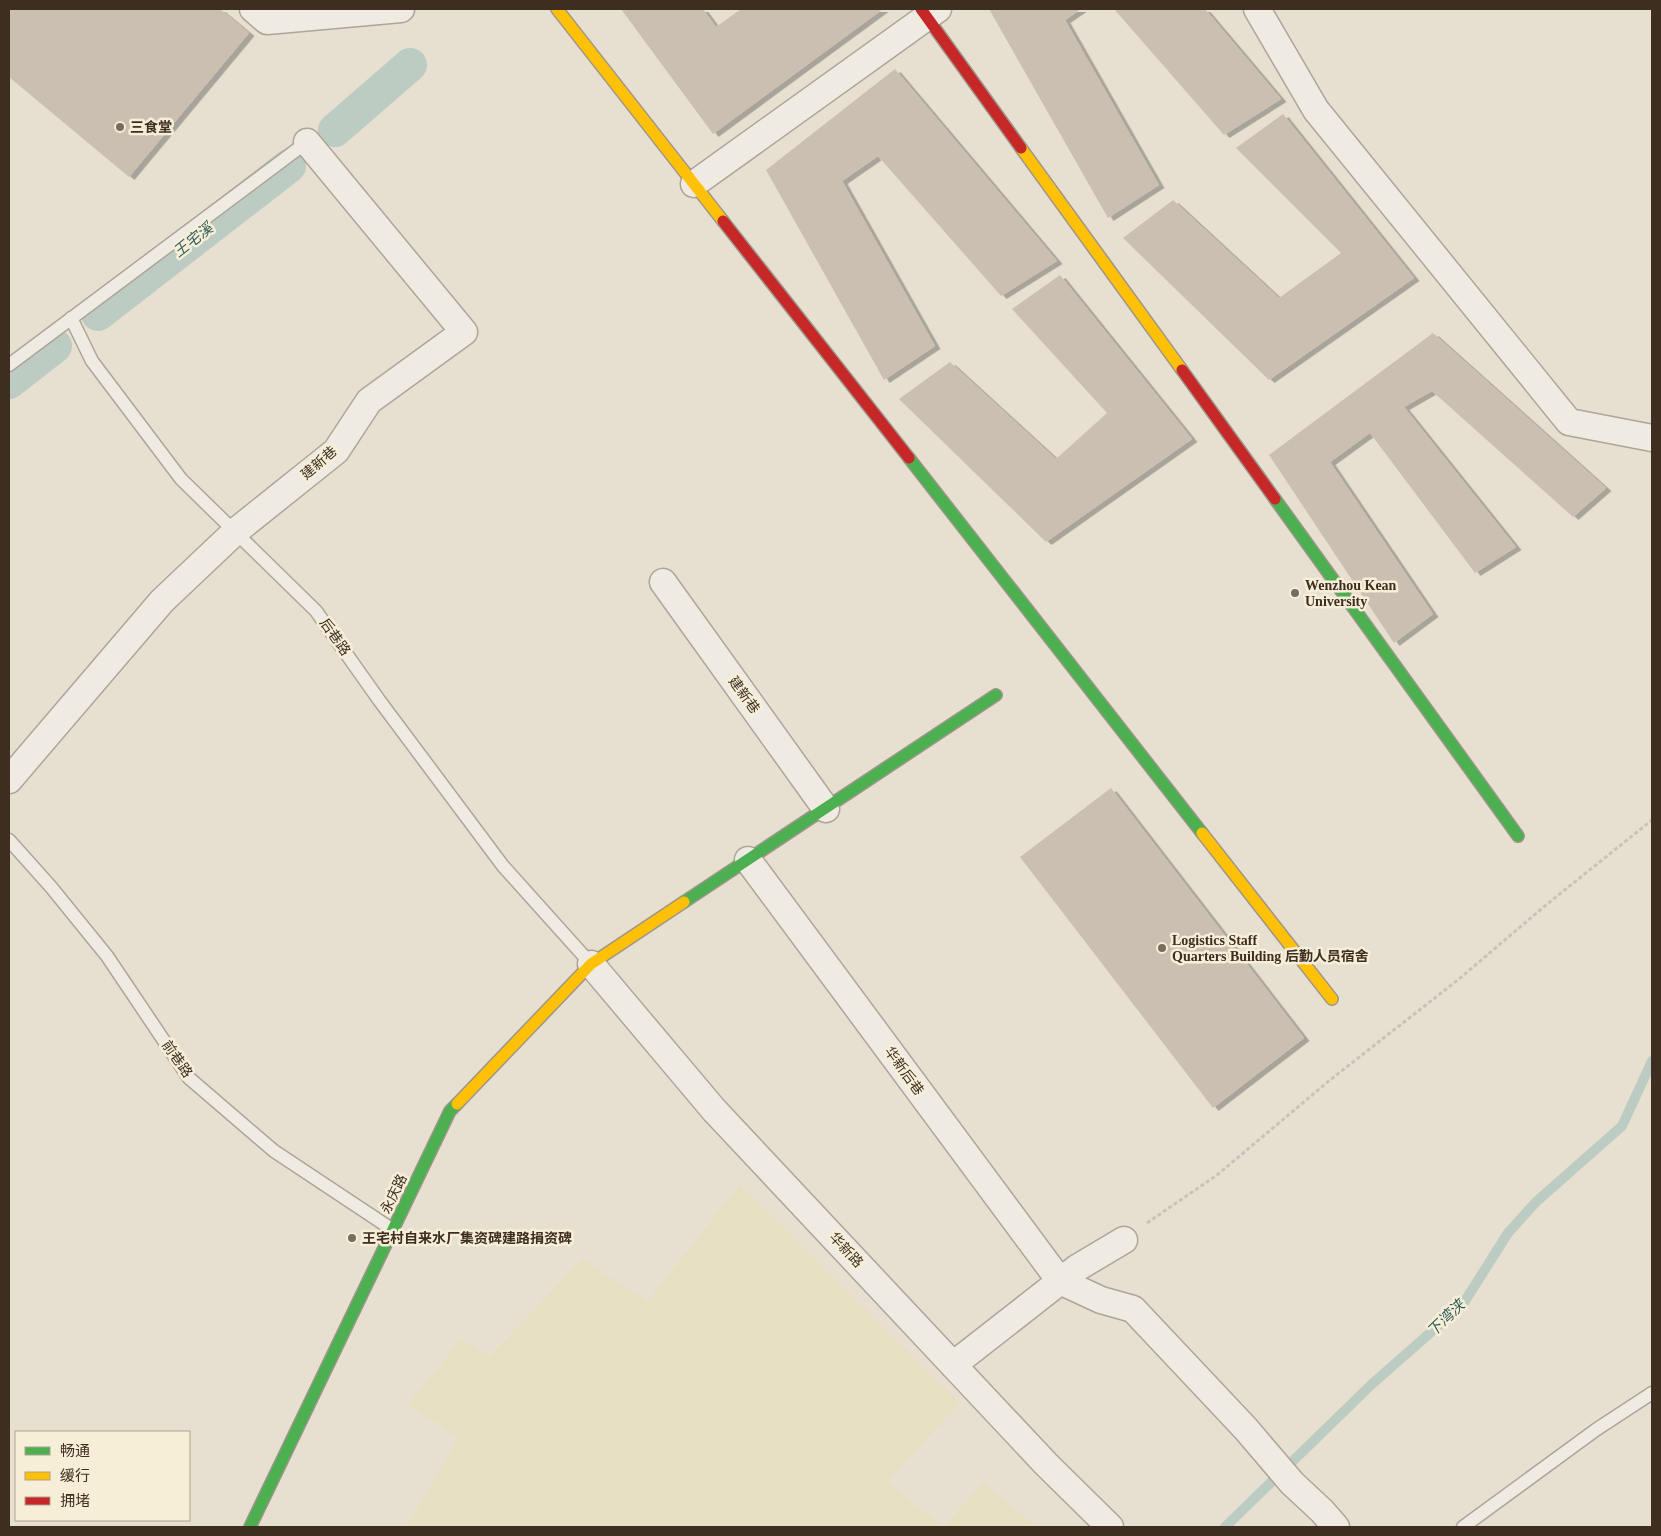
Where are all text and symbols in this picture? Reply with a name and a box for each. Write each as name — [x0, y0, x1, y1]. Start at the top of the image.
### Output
place label: 三食堂 — [130, 119, 172, 135]
marker: 三食堂 — [114, 121, 126, 133]
water label: 王宅溪 — [170, 219, 217, 260]
street label: 建新巷 — [298, 444, 340, 482]
place label: Wenzhou Kean University — [1305, 578, 1397, 609]
marker: Wenzhou Kean University — [1289, 587, 1301, 599]
street label: 后巷路 — [317, 615, 353, 659]
street label: 建新巷 — [726, 674, 762, 716]
place label: Logistics Staff Quarters Building 后勤人员宿舍 — [1172, 933, 1369, 964]
marker: Logistics Staff Quarters Building 后勤人员宿舍 — [1156, 942, 1168, 954]
street label: 前巷路 — [159, 1037, 196, 1081]
street label: 华新后巷 — [881, 1043, 927, 1098]
street label: 永庆路 — [378, 1172, 410, 1216]
street label: 华新路 — [826, 1229, 867, 1270]
place label: 王宅村自来水厂集资碑建路捐资碑 — [362, 1230, 572, 1246]
marker: 王宅村自来水厂集资碑建路捐资碑 — [346, 1232, 358, 1244]
water label: 下湾浃 — [1424, 1295, 1469, 1339]
legend — [15, 1431, 190, 1521]
text: 畅通 — [60, 1443, 90, 1459]
text: 缓行 — [60, 1468, 90, 1484]
text: 拥堵 — [60, 1493, 90, 1509]

